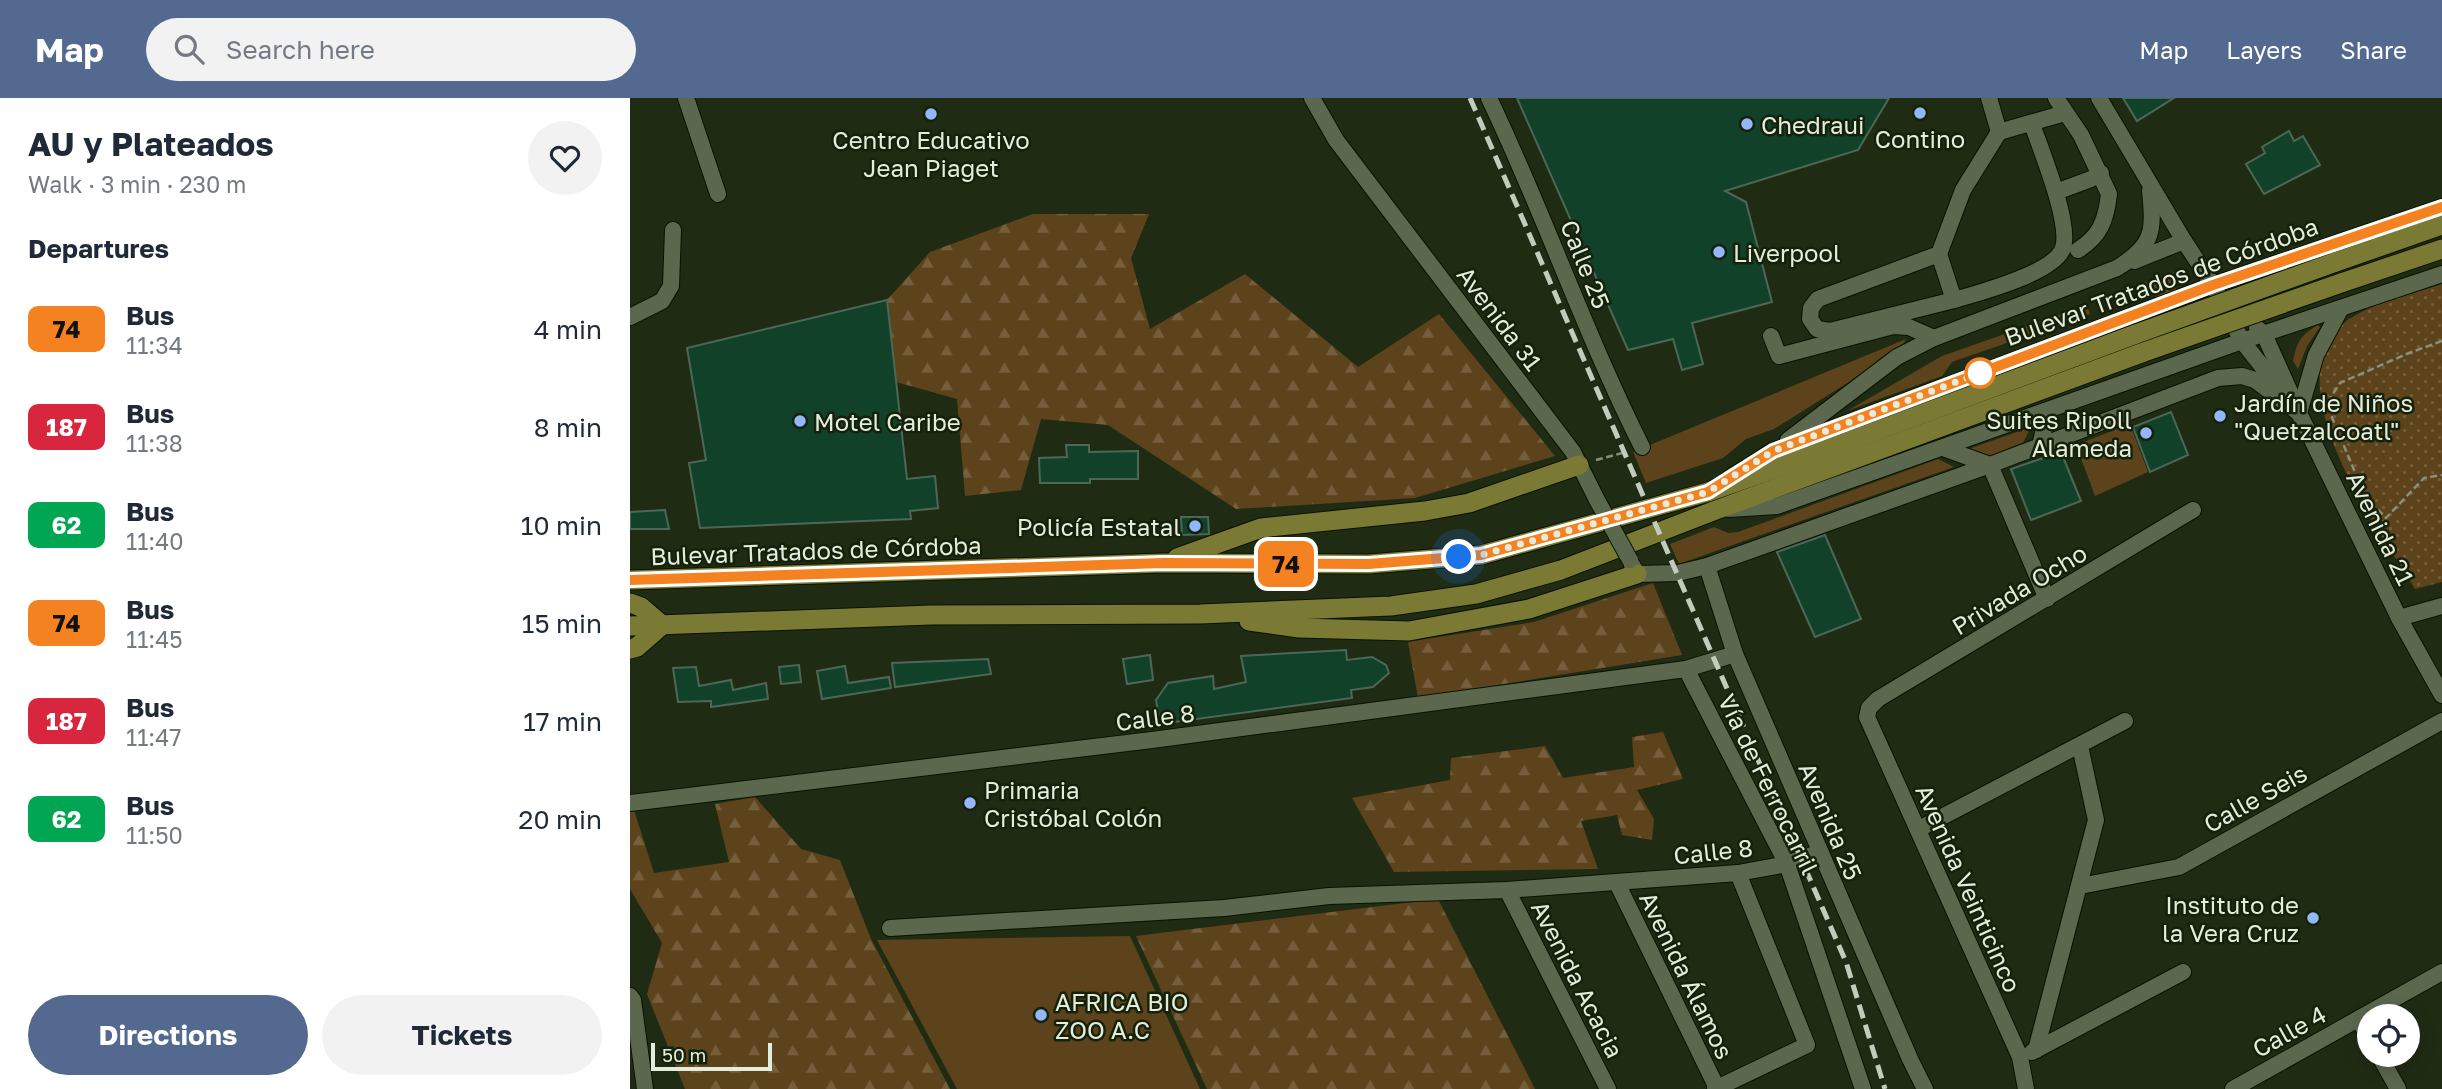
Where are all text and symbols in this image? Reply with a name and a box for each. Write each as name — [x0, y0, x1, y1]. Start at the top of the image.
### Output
search box — [146, 18, 636, 81]
text: Map — [35, 30, 104, 69]
icon: search — [170, 30, 208, 68]
text: Search here — [226, 34, 375, 65]
text: Map — [2139, 35, 2188, 64]
text: Layers — [2226, 35, 2302, 64]
text: Share — [2340, 35, 2407, 64]
marker: Contino — [1912, 105, 1928, 121]
marker: Centro Educativo Jean Piaget — [923, 106, 939, 122]
place label: Chedraui — [1761, 110, 1864, 139]
marker: Chedraui — [1739, 116, 1755, 132]
button: heart — [528, 121, 602, 195]
text: AU y Plateados — [28, 124, 274, 163]
place label: Contino — [1875, 124, 1965, 153]
place label: Centro Educativo Jean Piaget — [832, 125, 1030, 182]
text: Walk · 3 min · 230 m — [28, 170, 246, 198]
street label: Bulevar Tratados de Córdoba — [2000, 211, 2322, 351]
street label: Calle 25 — [1555, 216, 1617, 312]
text: Departures — [28, 233, 169, 264]
place label: Liverpool — [1733, 238, 1841, 267]
marker: Liverpool — [1711, 244, 1727, 260]
street label: Avenida 31 — [1451, 260, 1549, 376]
text: Bus — [126, 300, 174, 331]
text: 74 — [52, 314, 81, 343]
text: 4 min — [534, 314, 602, 345]
text: 11:34 — [126, 331, 183, 359]
unlabelled marker — [1965, 358, 1995, 388]
place label: Jardín de Niños "Quetzalcoatl" — [2234, 388, 2413, 445]
text: Bus — [126, 398, 174, 429]
place label: Suites Ripoll Alameda — [1986, 405, 2132, 462]
place label: Motel Caribe — [814, 407, 961, 436]
marker: Jardín de Niños "Quetzalcoatl" — [2212, 408, 2228, 424]
text: 187 — [46, 412, 87, 441]
text: 8 min — [534, 412, 602, 443]
marker: Motel Caribe — [792, 413, 808, 429]
marker: Suites Ripoll Alameda — [2138, 425, 2154, 441]
text: 11:38 — [126, 429, 183, 457]
street label: Avenida 21 — [2341, 467, 2421, 589]
text: Bus — [126, 496, 174, 527]
text: 62 — [52, 510, 81, 539]
text: 10 min — [521, 510, 602, 541]
place label: Policía Estatal — [1017, 512, 1181, 541]
marker: Policía Estatal — [1187, 518, 1203, 534]
text: 11:40 — [126, 527, 184, 555]
street label: Bulevar Tratados de Córdoba — [650, 530, 982, 570]
street label: Privada Ocho — [1946, 537, 2092, 641]
your location — [1441, 539, 1476, 574]
line badge: 74 — [1254, 541, 1318, 587]
text: 74 — [1272, 549, 1300, 578]
text: Bus — [126, 594, 174, 625]
text: 74 — [52, 608, 81, 637]
text: 15 min — [522, 608, 602, 639]
text: 11:45 — [126, 625, 183, 653]
street label: Vía de Ferrocarril — [1713, 689, 1825, 879]
text: Bus — [126, 692, 174, 723]
street label: Calle 8 — [1114, 698, 1196, 736]
text: 187 — [46, 706, 87, 735]
text: 17 min — [523, 706, 602, 737]
text: 11:47 — [126, 723, 181, 751]
street label: Avenida 25 — [1793, 758, 1869, 884]
street label: Calle Seis — [2198, 758, 2312, 838]
place label: Primaria Cristóbal Colón — [984, 775, 1162, 832]
street label: Avenida Veinticinco — [1910, 780, 2028, 996]
text: Bus — [126, 790, 174, 821]
marker: Primaria Cristóbal Colón — [962, 795, 978, 811]
text: 62 — [52, 804, 81, 833]
text: 20 min — [518, 804, 602, 835]
text: 11:50 — [126, 821, 183, 849]
street label: Calle 8 — [1672, 832, 1754, 870]
street label: Avenida Álamos — [1634, 887, 1740, 1063]
place label: Instituto de la Vera Cruz — [2162, 890, 2299, 947]
street label: Avenida Acacia — [1526, 896, 1630, 1062]
marker: Instituto de la Vera Cruz — [2305, 910, 2321, 926]
place label: AFRICA BIO ZOO A.C — [1055, 987, 1189, 1044]
button: Directions — [28, 995, 308, 1075]
button: Tickets — [322, 995, 602, 1075]
street label: Calle 4 — [2247, 999, 2331, 1063]
map controls — [2357, 1004, 2420, 1067]
button: locate — [2357, 1004, 2420, 1067]
marker: AFRICA BIO ZOO A.C — [1033, 1007, 1049, 1023]
scale bar — [651, 1040, 772, 1072]
text: 50 m — [662, 1043, 706, 1066]

